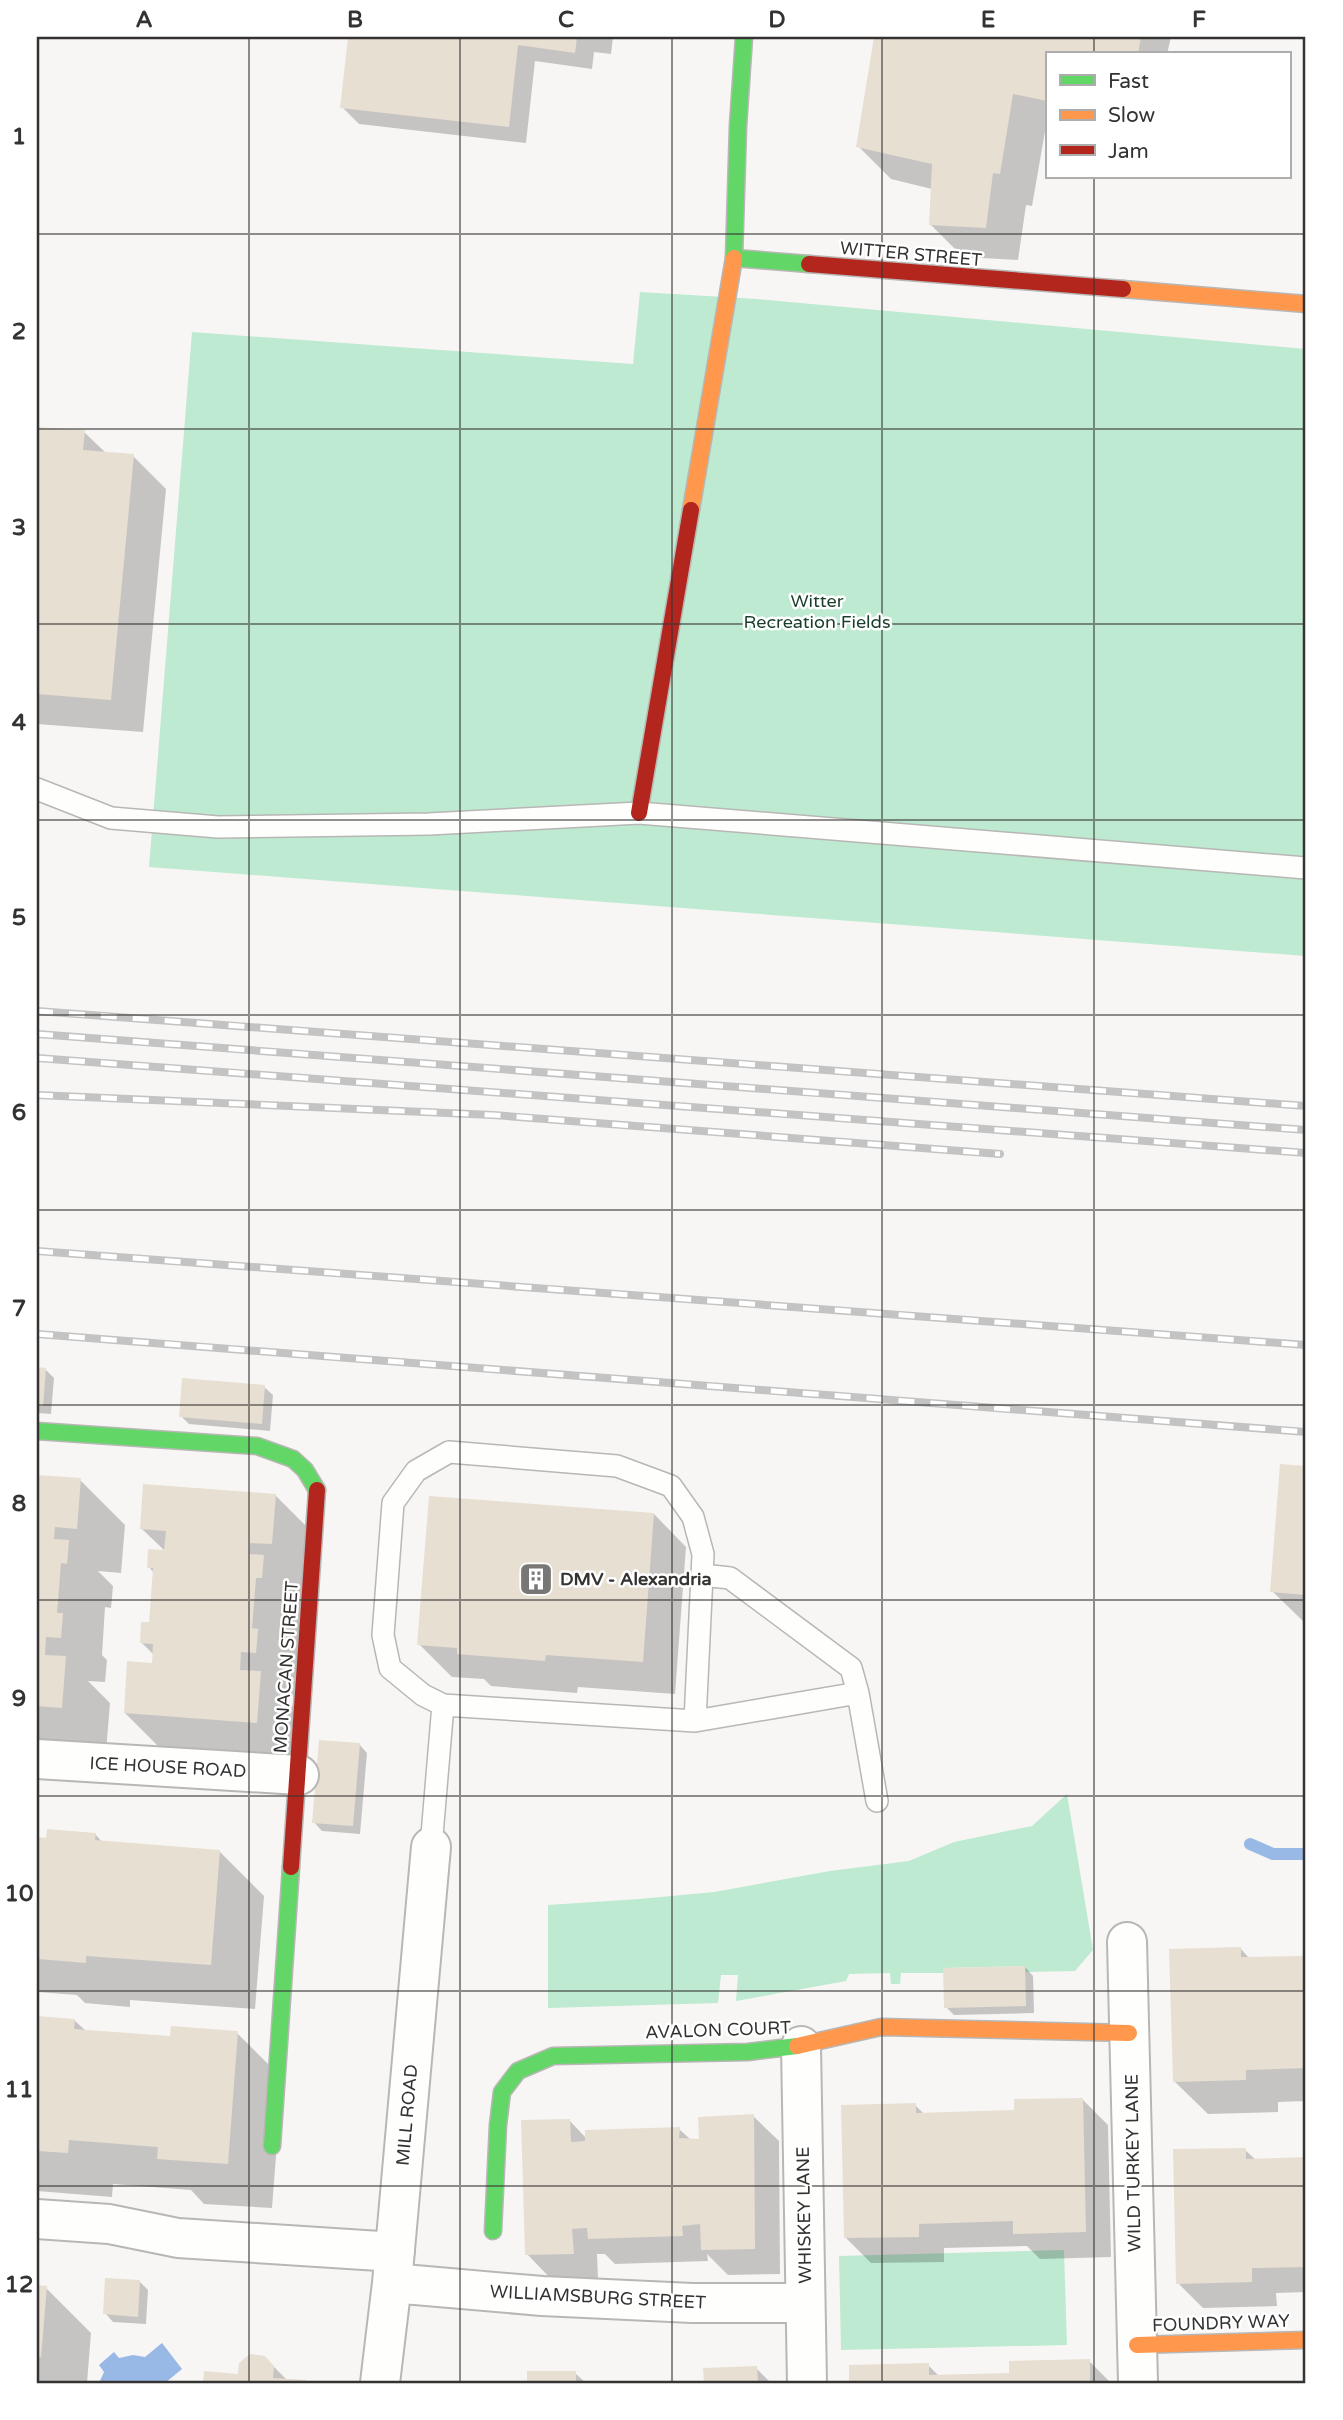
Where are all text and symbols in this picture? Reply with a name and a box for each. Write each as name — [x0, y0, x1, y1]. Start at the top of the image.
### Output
text: A — [135, 6, 153, 34]
text: B — [347, 6, 363, 34]
text: C — [558, 6, 574, 34]
text: D — [768, 6, 786, 34]
text: E — [981, 6, 995, 34]
text: F — [1192, 6, 1206, 34]
legend — [1046, 52, 1290, 178]
text: Fast — [1108, 69, 1149, 94]
text: Slow — [1108, 103, 1156, 128]
text: 1 — [12, 123, 26, 151]
text: Jam — [1108, 139, 1149, 164]
street label: WITTER STREET — [839, 237, 983, 271]
text: 2 — [12, 318, 26, 346]
text: 3 — [12, 514, 26, 542]
park label: Witter Recreation Fields — [743, 590, 891, 633]
text: 4 — [12, 709, 27, 737]
text: 5 — [12, 904, 26, 932]
text: 6 — [12, 1099, 26, 1127]
text: 7 — [12, 1295, 26, 1323]
text: 8 — [12, 1490, 26, 1518]
building icon: DMV - Alexandria — [517, 1560, 555, 1598]
place label: DMV - Alexandria — [560, 1568, 712, 1590]
street label: MONACAN STREET — [269, 1580, 303, 1754]
text: 9 — [12, 1685, 26, 1713]
street label: ICE HOUSE ROAD — [89, 1752, 247, 1782]
text: 10 — [5, 1880, 33, 1908]
street label: AVALON COURT — [645, 2016, 791, 2044]
street label: MILL ROAD — [392, 2063, 422, 2167]
street label: WILD TURKEY LANE — [1120, 2074, 1146, 2252]
text: 11 — [5, 2076, 33, 2104]
street label: WHISKEY LANE — [792, 2146, 816, 2284]
text: 12 — [5, 2271, 33, 2299]
street label: WILLIAMSBURG STREET — [489, 2280, 707, 2314]
street label: FOUNDRY WAY — [1152, 2310, 1291, 2336]

